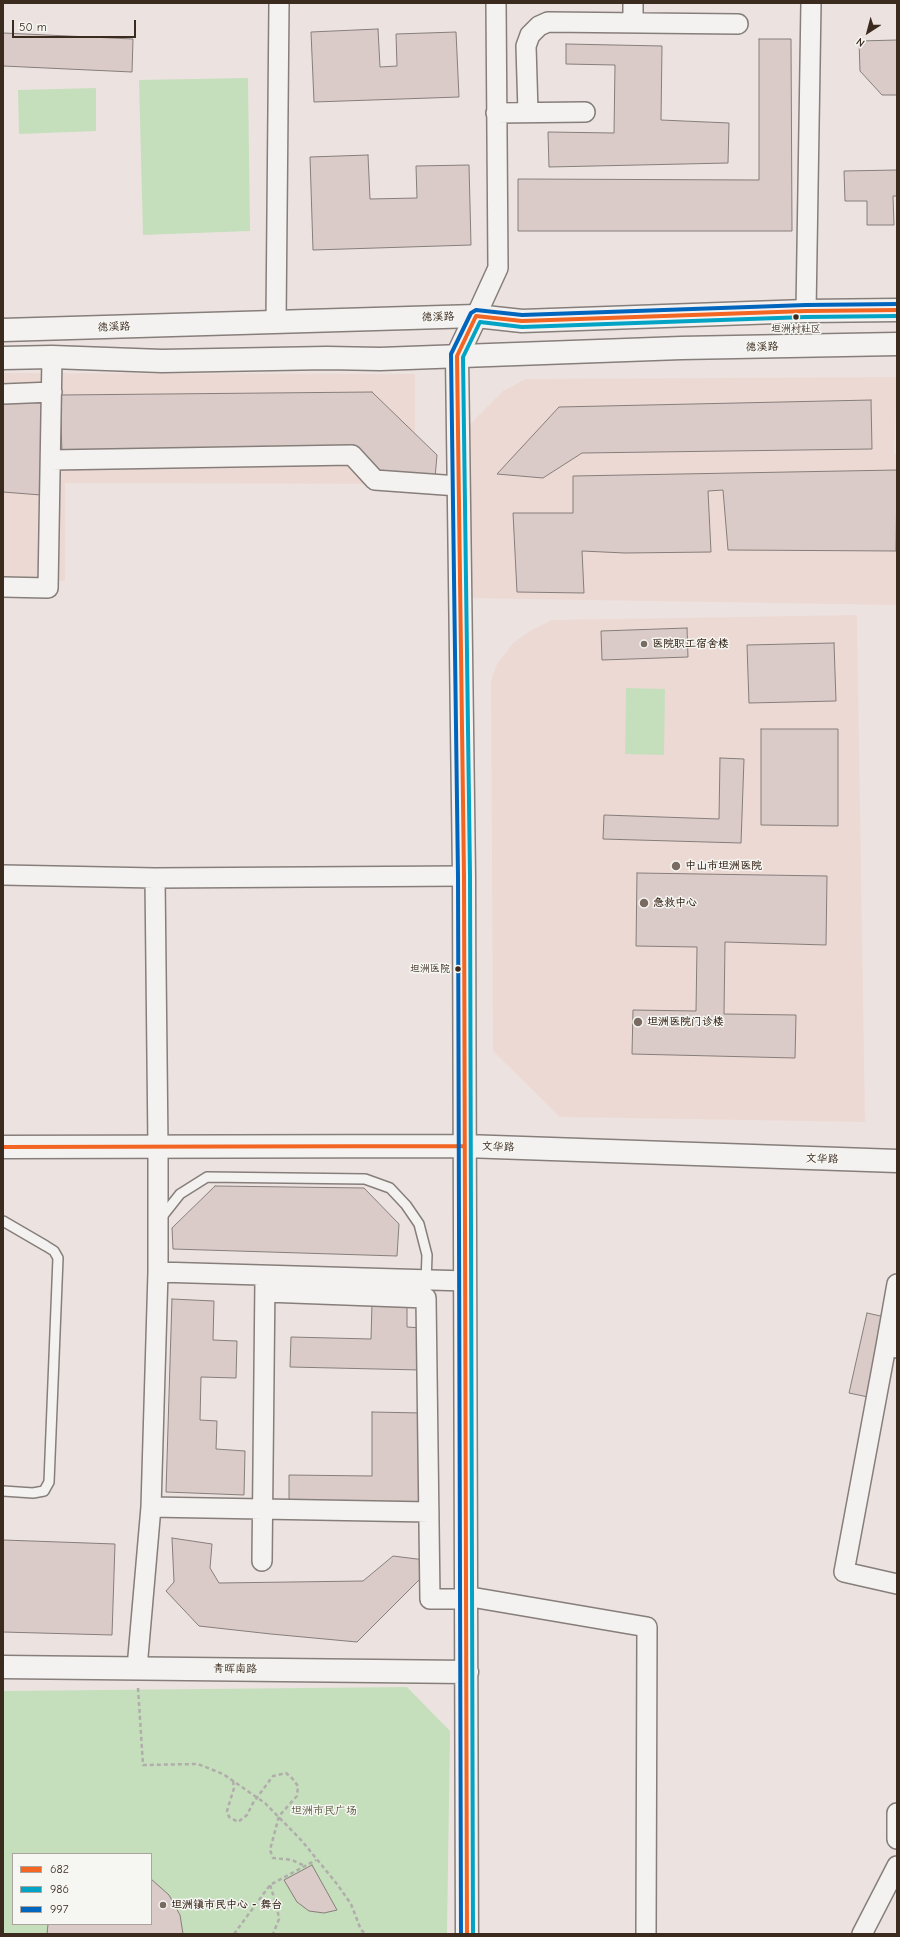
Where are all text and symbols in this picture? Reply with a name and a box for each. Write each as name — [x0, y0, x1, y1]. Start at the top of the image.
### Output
scale bar — [14, 12, 138, 38]
north arrow — [848, 12, 888, 52]
text: 50 m — [19, 20, 47, 34]
text: N — [854, 35, 867, 49]
street label: 德溪路 — [421, 310, 455, 324]
marker: 坦洲村社区 — [791, 312, 801, 322]
street label: 德溪路 — [97, 320, 131, 334]
place label: 坦洲村社区 — [771, 323, 821, 335]
street label: 德溪路 — [745, 340, 779, 354]
place label: 医院职工宿舍楼 — [652, 637, 729, 651]
marker: 医院职工宿舍楼 — [639, 639, 649, 649]
place label: 中山市坦洲医院 — [685, 859, 762, 873]
marker: 中山市坦洲医院 — [670, 860, 682, 872]
place label: 急救中心 — [653, 896, 697, 910]
marker: 急救中心 — [638, 897, 650, 909]
place label: 坦洲医院 — [410, 963, 450, 975]
marker: 坦洲医院 — [453, 964, 463, 974]
place label: 坦洲医院门诊楼 — [647, 1015, 724, 1029]
marker: 坦洲医院门诊楼 — [632, 1016, 644, 1028]
street label: 文华路 — [481, 1140, 515, 1154]
street label: 文华路 — [805, 1152, 839, 1166]
street label: 青晖南路 — [213, 1662, 257, 1676]
park label: 坦洲市民广场 — [291, 1804, 357, 1818]
legend — [12, 1853, 152, 1925]
text: 682 — [50, 1862, 69, 1876]
text: 986 — [50, 1882, 69, 1896]
place label: 坦洲镇市民中心 - 舞台 — [171, 1898, 282, 1912]
marker: 坦洲镇市民中心 - 舞台 — [158, 1900, 168, 1910]
text: 997 — [50, 1902, 68, 1916]

